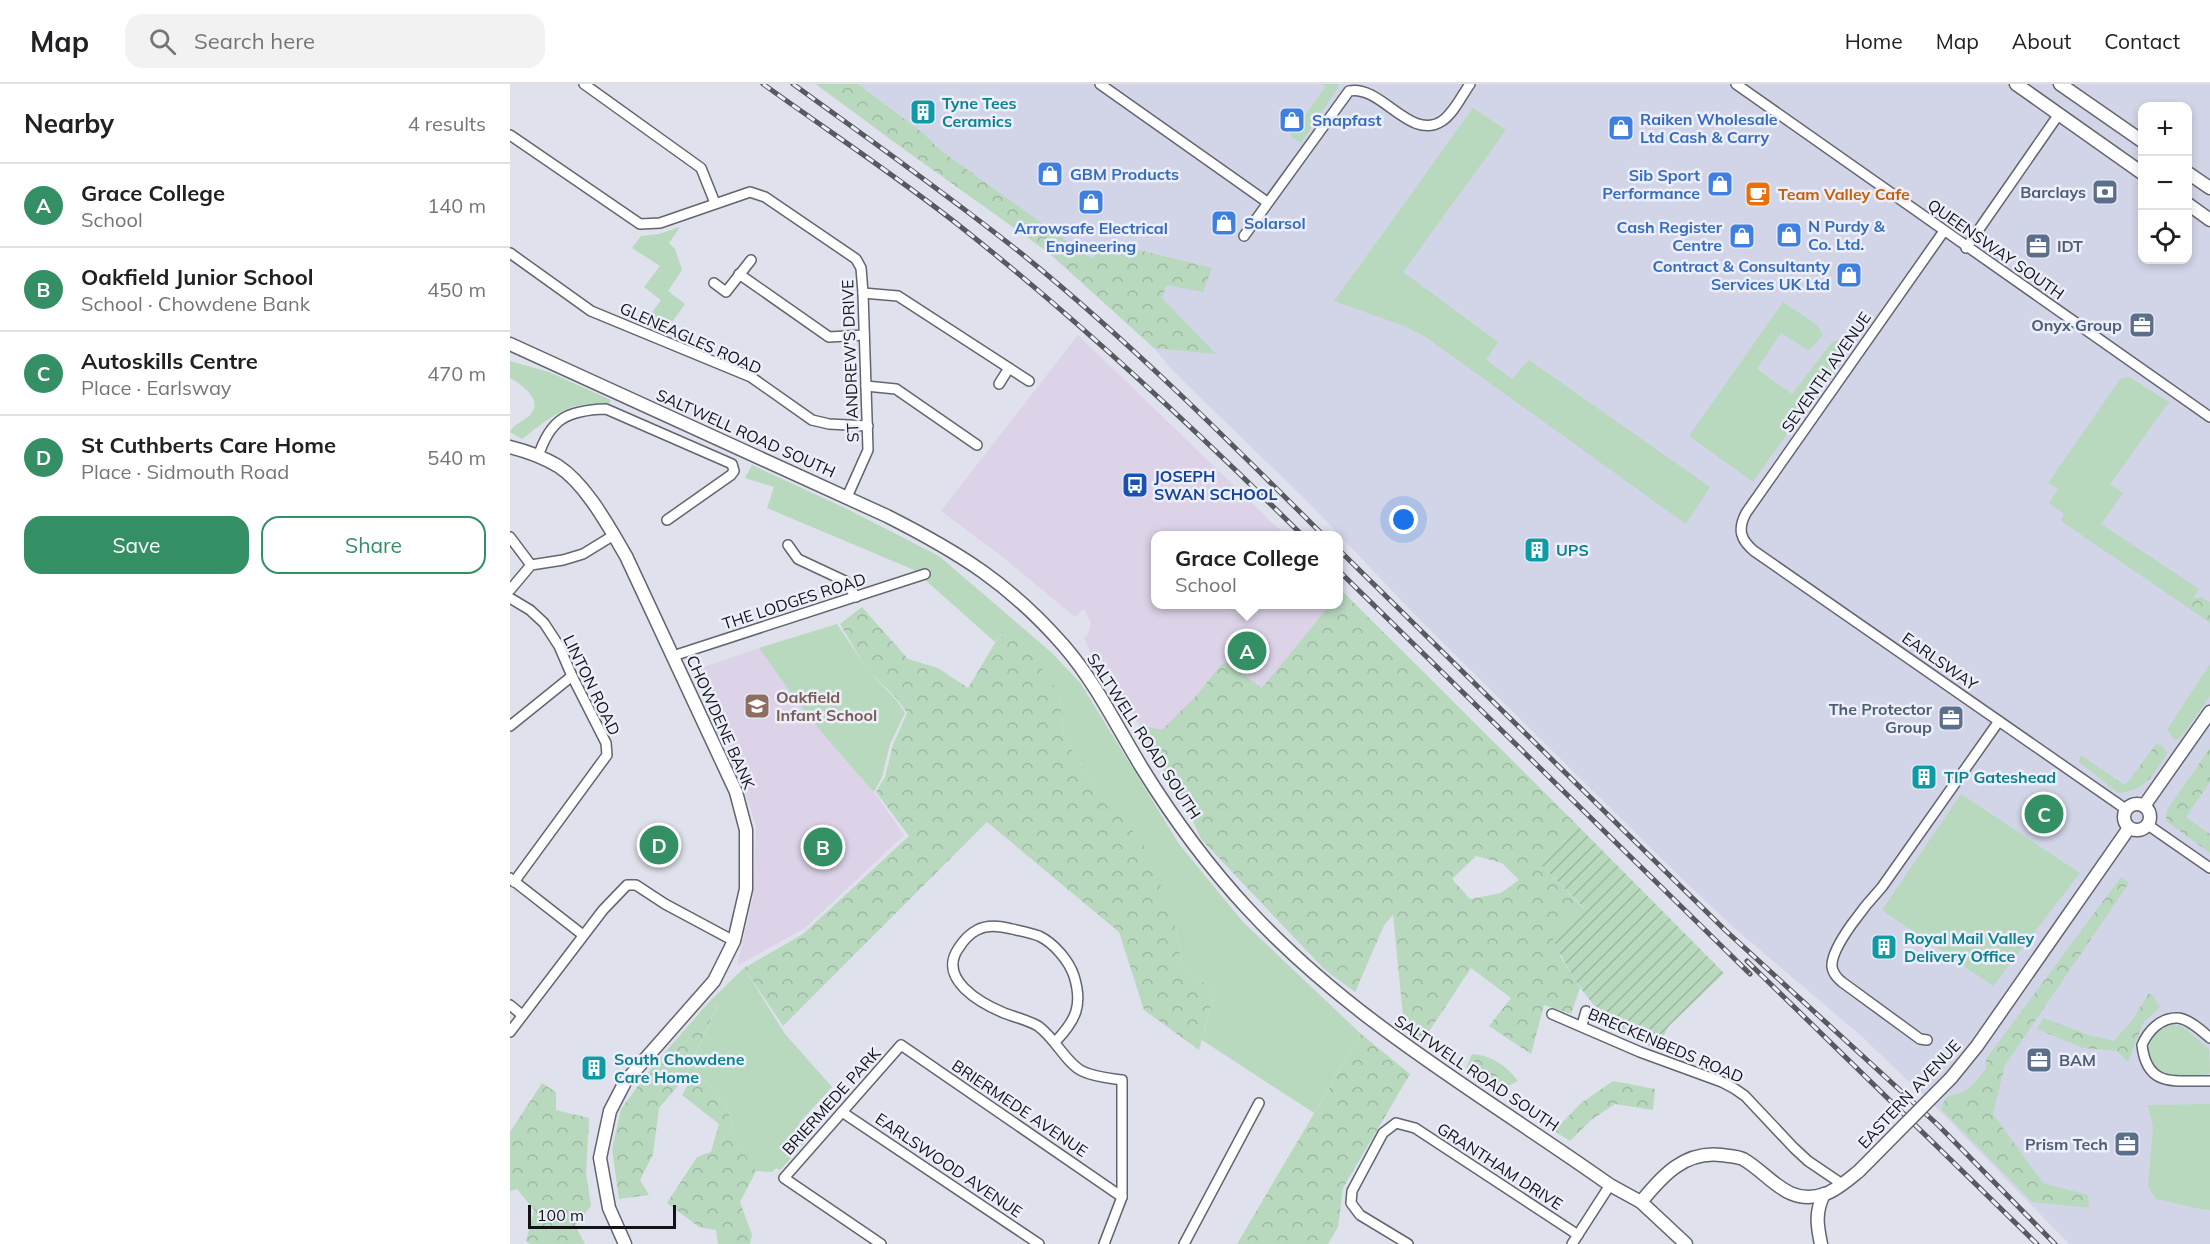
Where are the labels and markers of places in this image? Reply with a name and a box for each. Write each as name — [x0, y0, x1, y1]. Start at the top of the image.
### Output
place label: Tyne Tees Ceramics — [942, 93, 1017, 131]
building icon: Tyne Tees Ceramics — [908, 97, 938, 127]
shop icon: Snapfast — [1277, 105, 1307, 135]
place label: Raiken Wholesale Ltd Cash & Carry — [1640, 109, 1778, 147]
place label: Snapfast — [1312, 110, 1381, 130]
shop icon: Raiken Wholesale Ltd Cash & Carry — [1606, 113, 1636, 143]
shop icon: GBM Products — [1035, 159, 1065, 189]
place label: GBM Products — [1070, 164, 1179, 184]
place label: Sib Sport Performance — [1602, 165, 1700, 203]
shop icon: Sib Sport Performance — [1705, 169, 1735, 199]
bank icon: Barclays — [2090, 177, 2120, 207]
cafe icon: Team Valley Cafe — [1743, 179, 1773, 209]
place label: Barclays — [2020, 182, 2086, 202]
place label: Team Valley Cafe — [1778, 184, 1910, 204]
shop icon: Arrowsafe Electrical Engineering — [1076, 187, 1106, 217]
shop icon: Solarsol — [1209, 208, 1239, 238]
place label: Solarsol — [1244, 213, 1306, 233]
place label: N Purdy & Co. Ltd. — [1808, 216, 1886, 254]
place label: Cash Register Centre — [1616, 217, 1723, 255]
place label: Arrowsafe Electrical Engineering — [1014, 218, 1168, 256]
shop icon: N Purdy & Co. Ltd. — [1774, 220, 1804, 250]
shop icon: Cash Register Centre — [1727, 221, 1757, 251]
office icon: IDT — [2023, 231, 2053, 261]
place label: IDT — [2057, 236, 2083, 256]
place label: Contract & Consultanty Services UK Ltd — [1653, 256, 1830, 294]
shop icon: Contract & Consultanty Services UK Ltd — [1834, 260, 1864, 290]
office icon: Onyx Group — [2127, 310, 2157, 340]
place label: Onyx Group — [2031, 315, 2122, 335]
place label: JOSEPH SWAN SCHOOL — [1154, 466, 1277, 504]
bus stop icon: JOSEPH SWAN SCHOOL — [1120, 470, 1150, 500]
building icon: UPS — [1522, 535, 1552, 565]
place label: UPS — [1556, 540, 1589, 560]
pin: A — [1228, 628, 1266, 674]
place label: Oakfield Infant School — [776, 687, 877, 725]
school or university icon: Oakfield Infant School — [742, 691, 772, 721]
place label: The Protector Group — [1829, 699, 1933, 737]
office icon: The Protector Group — [1936, 703, 1966, 733]
building icon: TIP Gateshead — [1909, 762, 1939, 792]
place label: TIP Gateshead — [1944, 767, 2056, 787]
pin: C — [2024, 792, 2063, 836]
pin: D — [640, 822, 678, 867]
pin: B — [804, 824, 842, 870]
place label: Royal Mail Valley Delivery Office — [1904, 928, 2034, 966]
building icon: Royal Mail Valley Delivery Office — [1869, 932, 1899, 962]
office icon: BAM — [2024, 1045, 2054, 1075]
place label: South Chowdene Care Home — [614, 1049, 745, 1087]
place label: BAM — [2059, 1050, 2096, 1070]
building icon: South Chowdene Care Home — [579, 1053, 609, 1083]
office icon: Prism Tech — [2112, 1129, 2142, 1159]
place label: Prism Tech — [2025, 1134, 2108, 1154]

